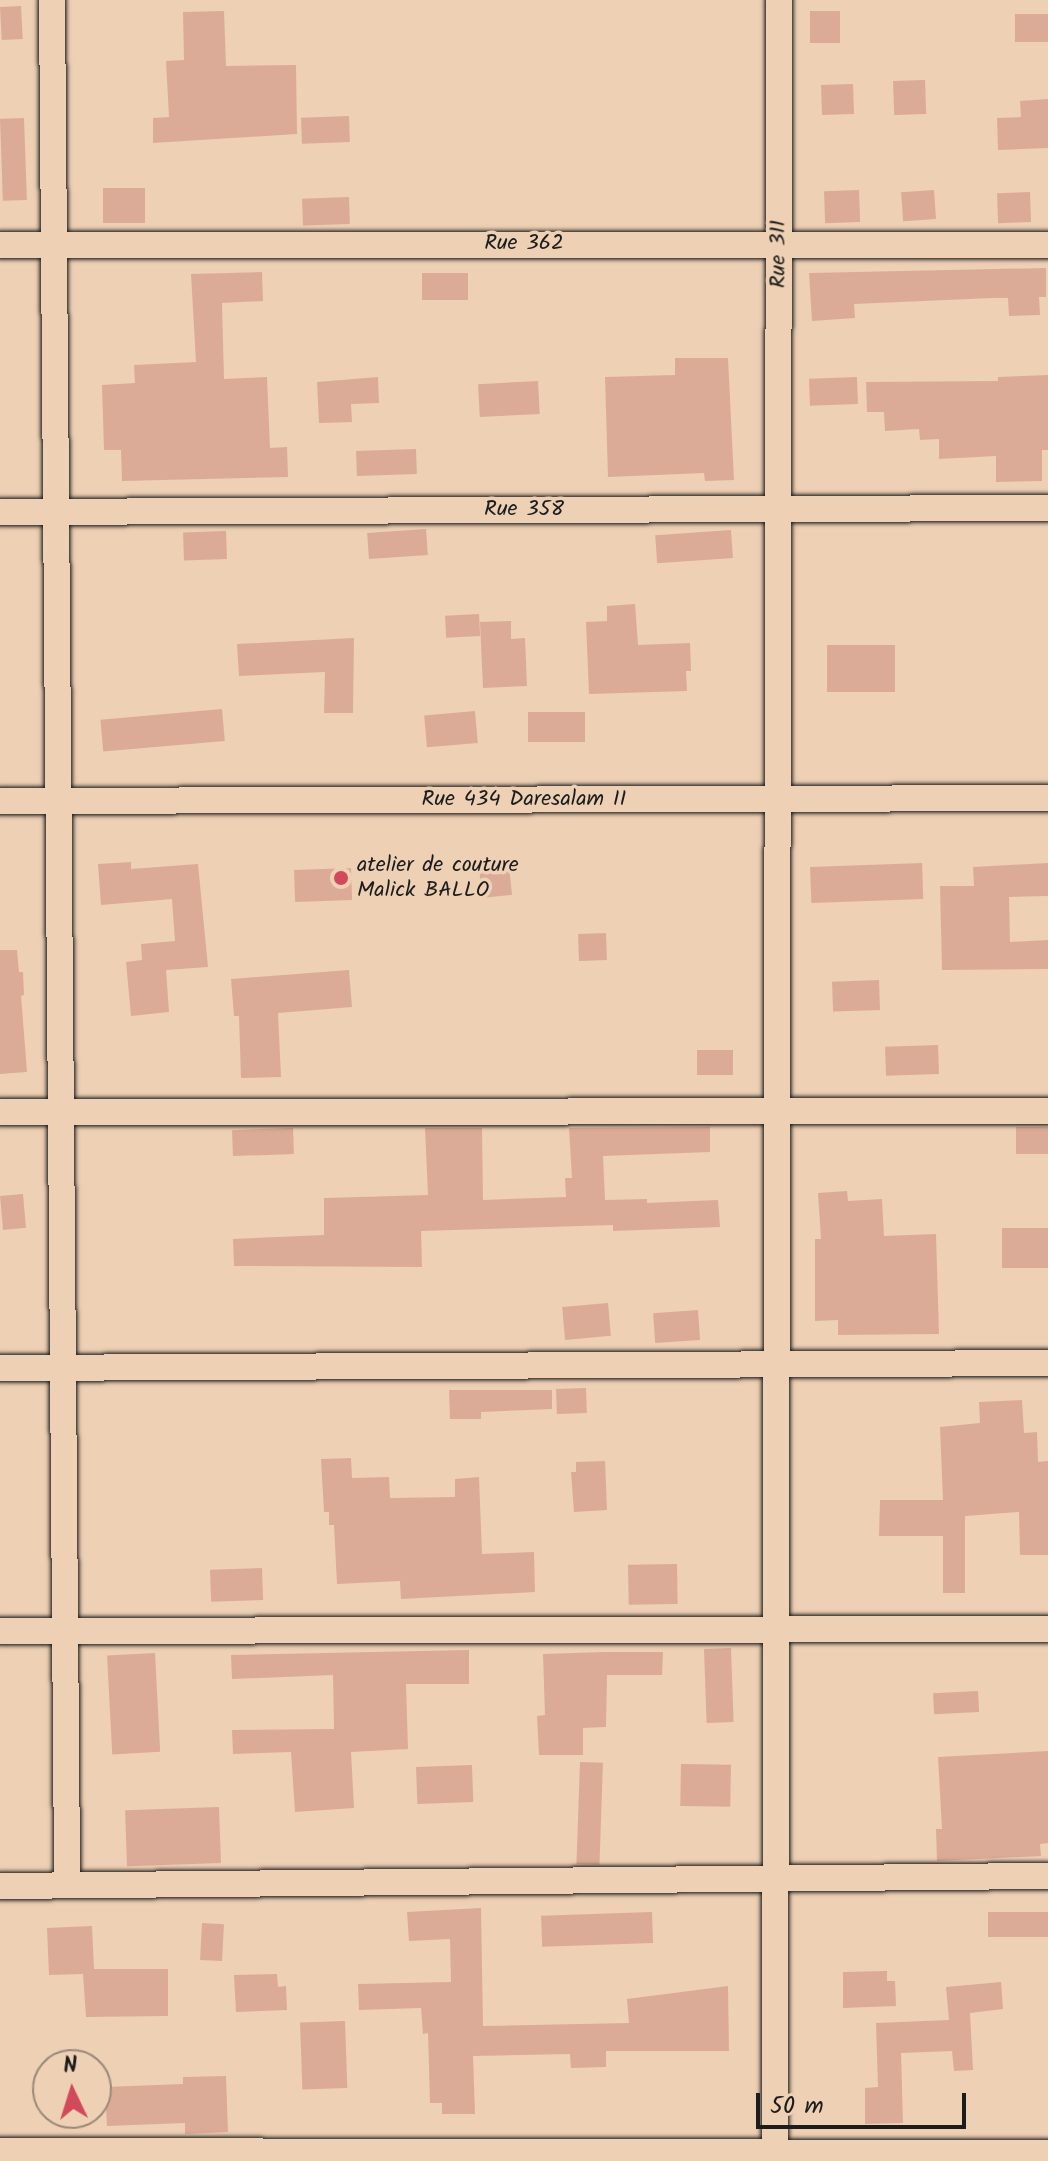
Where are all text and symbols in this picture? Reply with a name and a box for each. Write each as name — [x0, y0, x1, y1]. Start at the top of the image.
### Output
street label: Rue 311 — [766, 220, 792, 288]
street label: Rue 362 — [484, 231, 564, 257]
street label: Rue 358 — [484, 497, 564, 523]
street label: Rue 434 Daresalam II — [422, 787, 626, 813]
place label: atelier de couture Malick BALLO — [357, 852, 519, 904]
marker: atelier de couture Malick BALLO — [332, 869, 350, 887]
north arrow — [32, 2049, 112, 2129]
text: N — [62, 2049, 79, 2084]
scale bar — [760, 2077, 970, 2127]
text: 50 m — [770, 2087, 824, 2126]

